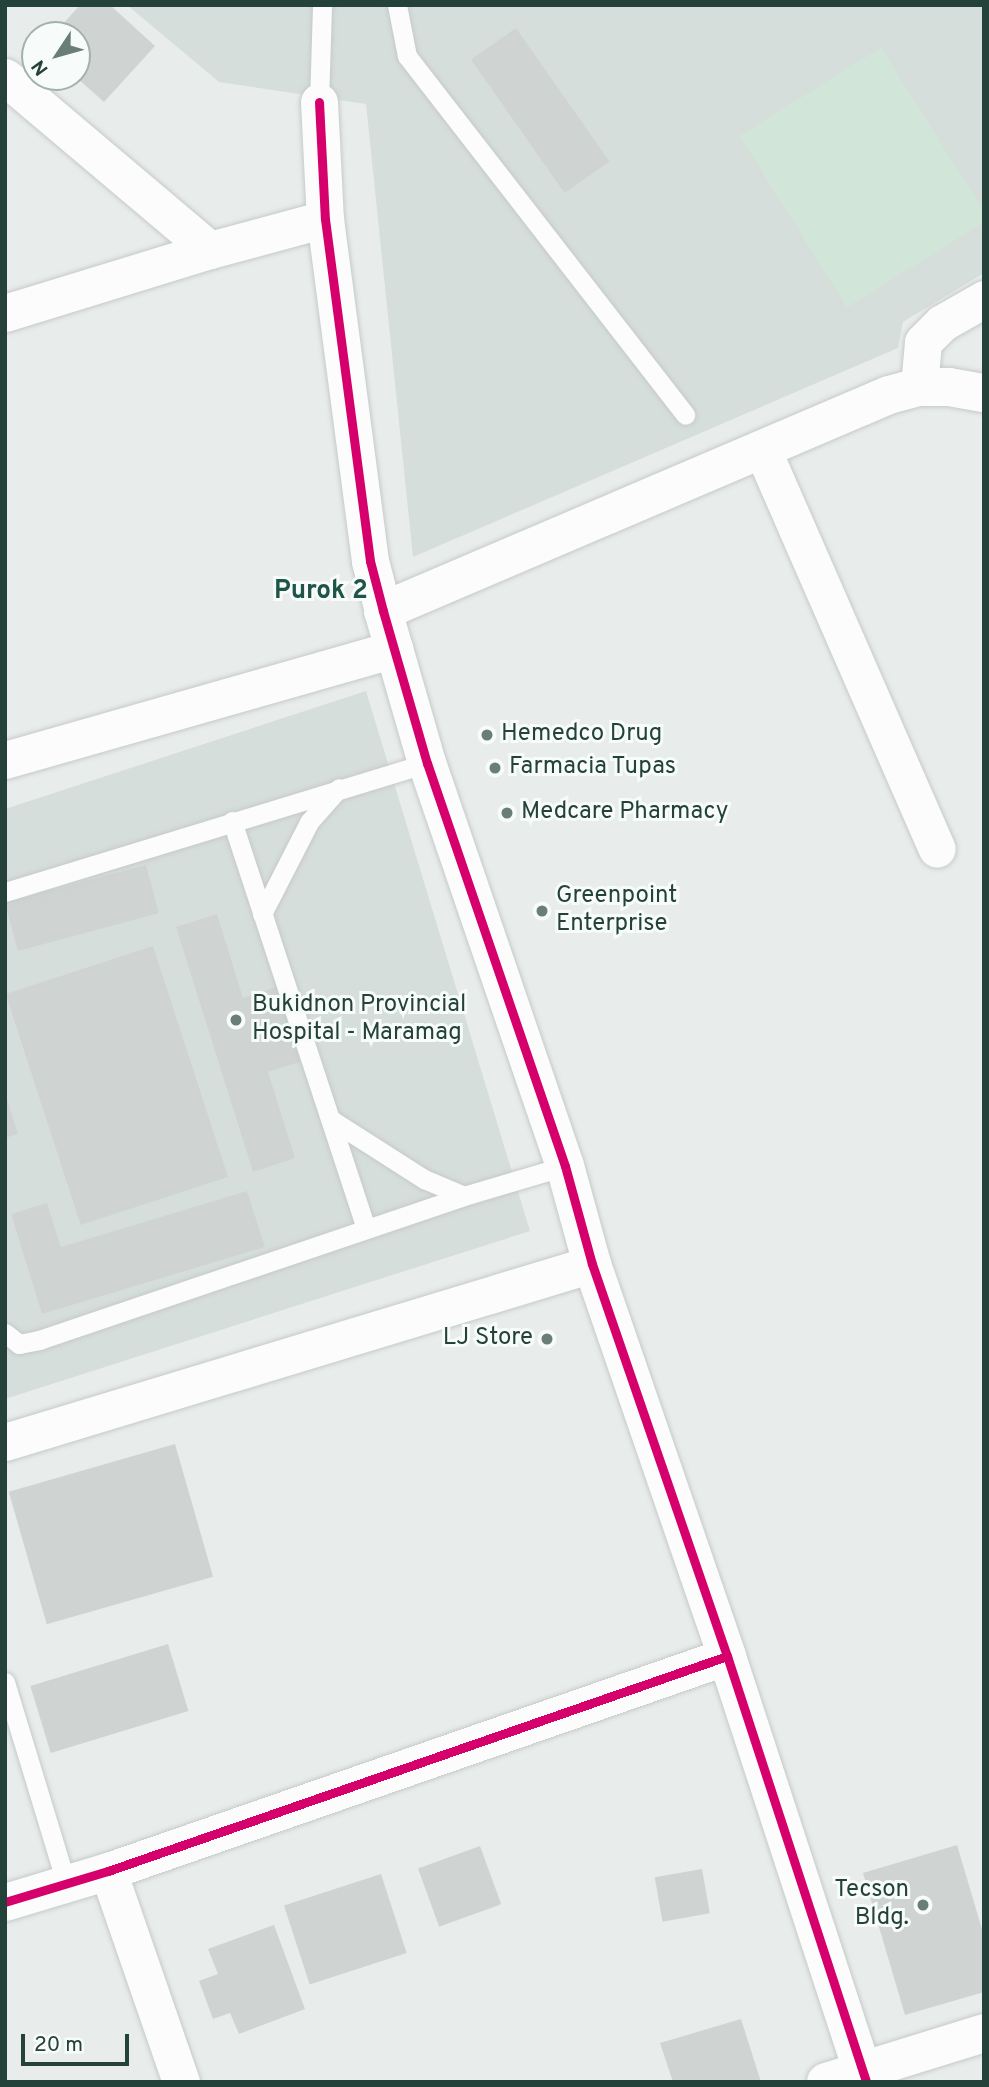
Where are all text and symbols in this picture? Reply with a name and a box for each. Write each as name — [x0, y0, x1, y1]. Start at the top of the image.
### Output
north arrow — [21, 21, 91, 91]
text: N — [27, 55, 54, 80]
district label: Purok 2 — [274, 576, 368, 608]
place label: Hemedco Drug — [501, 721, 662, 749]
marker: Hemedco Drug — [479, 727, 495, 743]
place label: Farmacia Tupas — [509, 754, 677, 782]
marker: Farmacia Tupas — [487, 760, 503, 776]
place label: Medcare Pharmacy — [521, 799, 728, 827]
marker: Medcare Pharmacy — [499, 805, 515, 821]
place label: Greenpoint Enterprise — [556, 883, 677, 939]
marker: Greenpoint Enterprise — [534, 903, 550, 919]
place label: Bukidnon Provincial Hospital - Maramag — [252, 992, 466, 1048]
marker: Bukidnon Provincial Hospital - Maramag — [226, 1010, 246, 1030]
place label: LJ Store — [443, 1325, 533, 1353]
marker: LJ Store — [539, 1331, 555, 1347]
place label: Tecson Bldg. — [834, 1877, 909, 1933]
marker: Tecson Bldg. — [915, 1897, 931, 1913]
scale bar — [24, 2021, 133, 2064]
text: 20 m — [34, 2032, 83, 2059]

